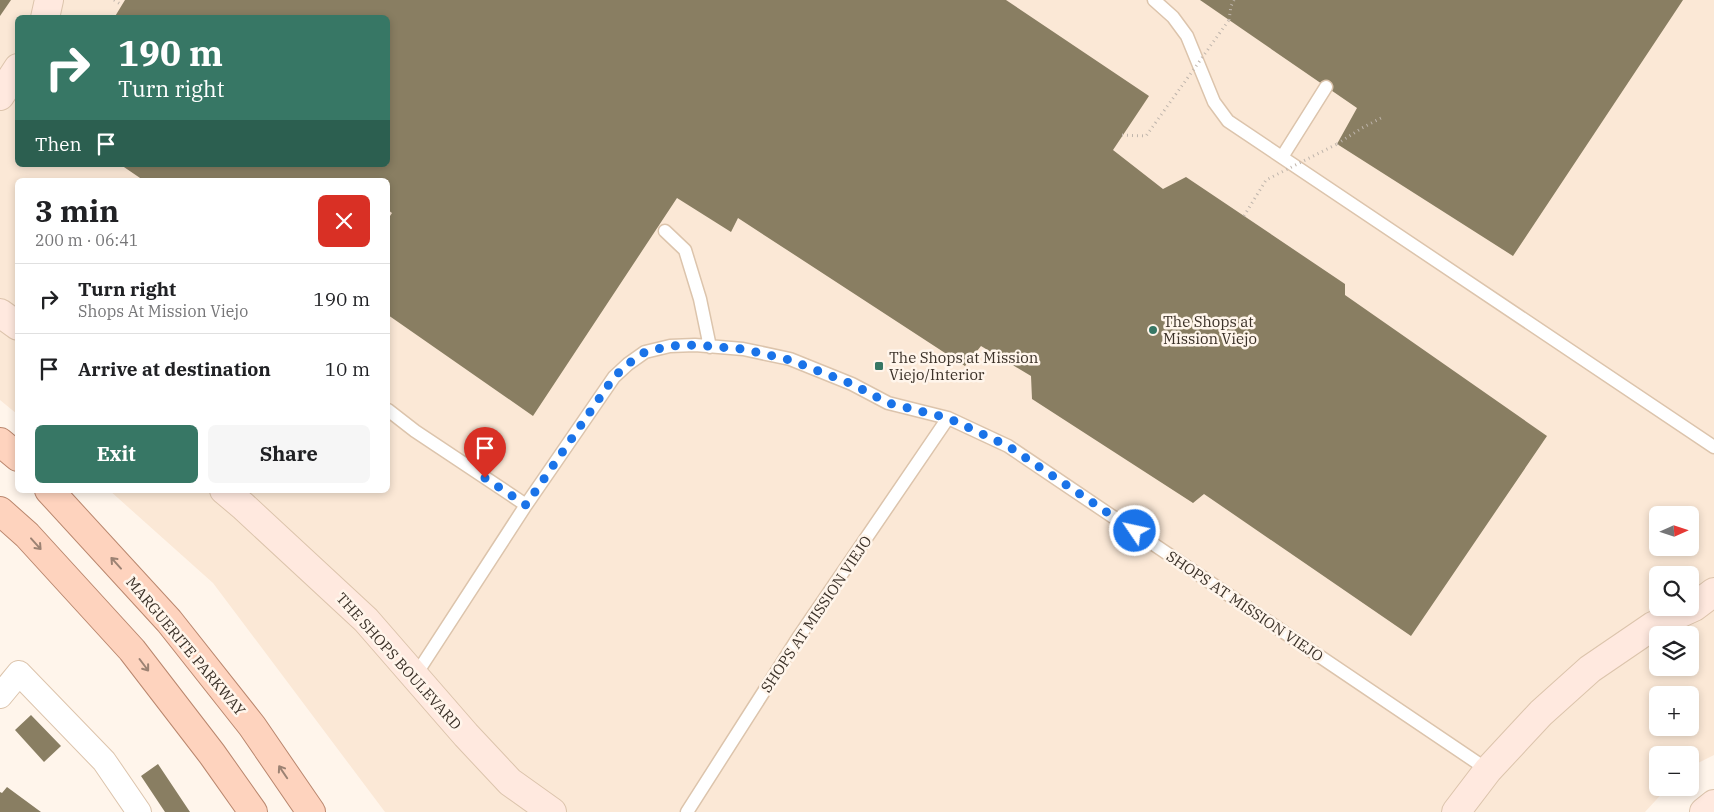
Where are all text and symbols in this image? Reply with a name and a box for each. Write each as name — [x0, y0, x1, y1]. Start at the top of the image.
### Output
text: 190 m — [118, 30, 223, 76]
icon: right — [35, 35, 100, 100]
text: Turn right — [118, 74, 225, 103]
icon: arrive — [92, 130, 120, 158]
text: Then — [35, 132, 82, 156]
text: 3 min — [35, 191, 119, 230]
button: close — [318, 195, 370, 247]
text: 200 m · 06:41 — [35, 230, 138, 250]
text: Turn right — [78, 277, 176, 301]
icon: right — [35, 285, 63, 313]
text: 190 m — [313, 287, 370, 311]
text: Shops At Mission Viejo — [78, 301, 248, 321]
place label: The Shops at Mission Viejo — [1163, 312, 1257, 348]
marker: The Shops at Mission Viejo — [1147, 324, 1159, 336]
place label: The Shops at Mission Viejo/Interior — [889, 348, 1039, 384]
icon: arrive — [35, 355, 63, 383]
text: Arrive at destination — [78, 357, 271, 381]
text: 10 m — [325, 357, 370, 381]
marker: The Shops at Mission Viejo/Interior — [873, 360, 885, 372]
button: Exit — [35, 425, 198, 483]
button: Share — [208, 425, 370, 483]
pin — [464, 427, 506, 478]
icon: arrive — [471, 434, 499, 462]
position arrow — [1108, 504, 1160, 556]
north arrow — [1649, 506, 1699, 556]
map controls — [1649, 506, 1699, 796]
street label: SHOPS AT MISSION VIEJO — [756, 532, 876, 696]
one-way arrow — [30, 537, 41, 550]
street label: SHOPS AT MISSION VIEJO — [1163, 546, 1327, 666]
one-way arrow — [110, 557, 122, 570]
button: search — [1649, 566, 1699, 616]
street label: MARGUERITE PARKWAY — [122, 573, 250, 720]
street label: THE SHOPS BOULEVARD — [332, 588, 466, 734]
button: layers — [1649, 626, 1699, 676]
one-way arrow — [138, 658, 149, 671]
button: + — [1649, 686, 1699, 736]
button: − — [1649, 746, 1699, 796]
one-way arrow — [278, 765, 288, 779]

